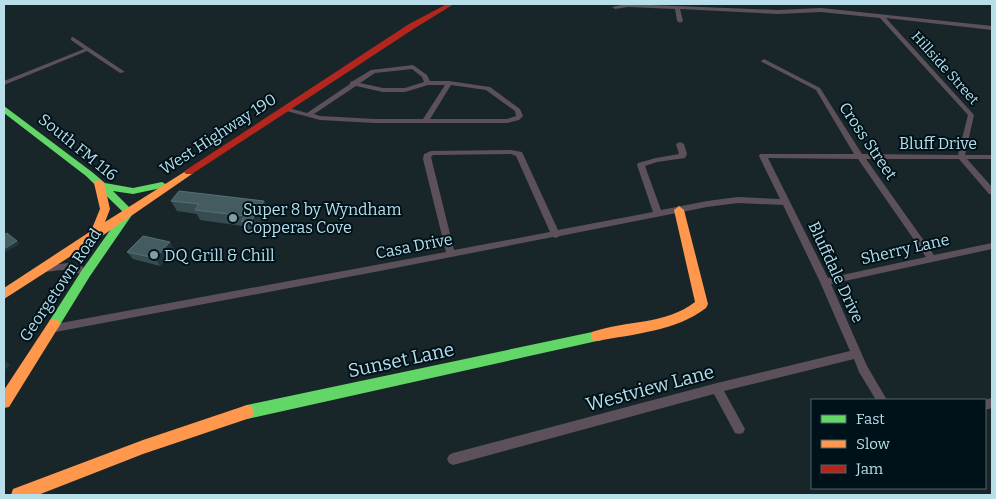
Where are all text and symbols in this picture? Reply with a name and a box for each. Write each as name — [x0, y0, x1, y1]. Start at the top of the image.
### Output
street label: Hillside Street — [908, 28, 982, 108]
street label: West Highway 190 — [156, 89, 280, 179]
street label: Cross Street — [835, 99, 901, 184]
street label: South FM 116 — [35, 109, 121, 185]
street label: Bluff Drive — [899, 134, 977, 153]
place label: Super 8 by Wyndham Copperas Cove — [243, 200, 402, 237]
marker: Super 8 by Wyndham Copperas Cove — [227, 212, 239, 224]
street label: Bluffdale Drive — [804, 218, 868, 326]
street label: Georgetown Road — [15, 225, 105, 345]
street label: Casa Drive — [374, 229, 454, 263]
street label: Sherry Lane — [859, 230, 951, 268]
place label: DQ Grill & Chill — [164, 246, 275, 265]
marker: DQ Grill & Chill — [148, 249, 160, 261]
street label: Sunset Lane — [346, 338, 456, 382]
street label: Westview Lane — [583, 360, 717, 416]
legend — [811, 399, 986, 489]
text: Fast — [856, 410, 885, 428]
text: Slow — [856, 435, 891, 453]
text: Jam — [855, 460, 884, 478]

